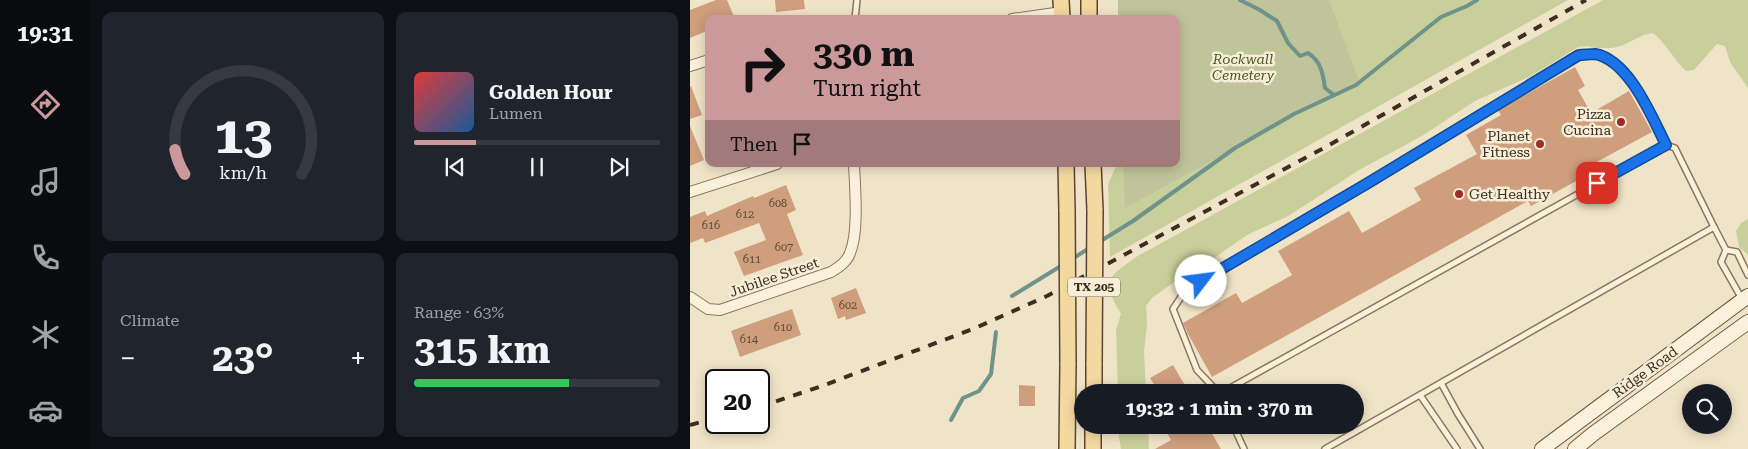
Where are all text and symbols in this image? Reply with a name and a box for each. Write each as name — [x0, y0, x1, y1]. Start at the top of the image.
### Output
text: 19:31 — [17, 21, 73, 46]
text: 330 m — [813, 34, 914, 75]
icon: right — [730, 35, 795, 100]
park label: Rockwall Cemetery — [1212, 51, 1275, 83]
text: Turn right — [813, 76, 921, 101]
text: Golden Hour — [489, 81, 613, 104]
icon: directions — [28, 87, 63, 122]
text: Lumen — [489, 104, 543, 123]
text: 13 — [214, 105, 272, 166]
place label: Pizza Cucina — [1563, 106, 1611, 138]
marker: Pizza Cucina — [1615, 116, 1627, 128]
place label: Planet Fitness — [1482, 128, 1530, 160]
icon: arrive — [788, 130, 816, 158]
text: Then — [730, 133, 778, 156]
marker: Planet Fitness — [1534, 138, 1546, 150]
icon: previous — [441, 153, 469, 181]
icon: pause — [523, 153, 551, 181]
icon: next — [605, 153, 633, 181]
text: km/h — [219, 162, 267, 183]
pin — [1576, 162, 1618, 204]
icon: music — [28, 164, 63, 199]
icon: arrive — [1583, 169, 1611, 197]
place label: Get Healthy — [1469, 186, 1551, 202]
marker: Get Healthy — [1453, 188, 1465, 200]
house number: 608 — [769, 197, 787, 210]
house number: 612 — [736, 208, 754, 221]
house number: 616 — [702, 219, 720, 232]
icon: phone — [28, 240, 63, 275]
house number: 607 — [775, 241, 793, 254]
house number: 611 — [743, 253, 761, 266]
street label: Jubilee Street — [727, 254, 821, 300]
position arrow — [1174, 254, 1226, 306]
road number: TX 205 — [1068, 278, 1120, 296]
house number: 602 — [839, 299, 857, 312]
text: Range · 63% — [414, 303, 504, 322]
text: Climate — [120, 311, 179, 330]
icon: climate — [28, 317, 63, 352]
house number: 610 — [774, 321, 792, 334]
text: 315 km — [414, 328, 550, 372]
house number: 614 — [740, 333, 759, 346]
text: 23° — [212, 336, 274, 380]
text: − — [120, 342, 136, 375]
text: + — [350, 342, 366, 375]
street label: Ridge Road — [1609, 343, 1681, 401]
speed limit sign: 20 — [705, 369, 770, 434]
map controls — [1682, 384, 1732, 434]
button: search — [1682, 384, 1732, 434]
icon: car — [28, 393, 63, 428]
text: 19:32 · 1 min · 370 m — [1125, 397, 1313, 420]

